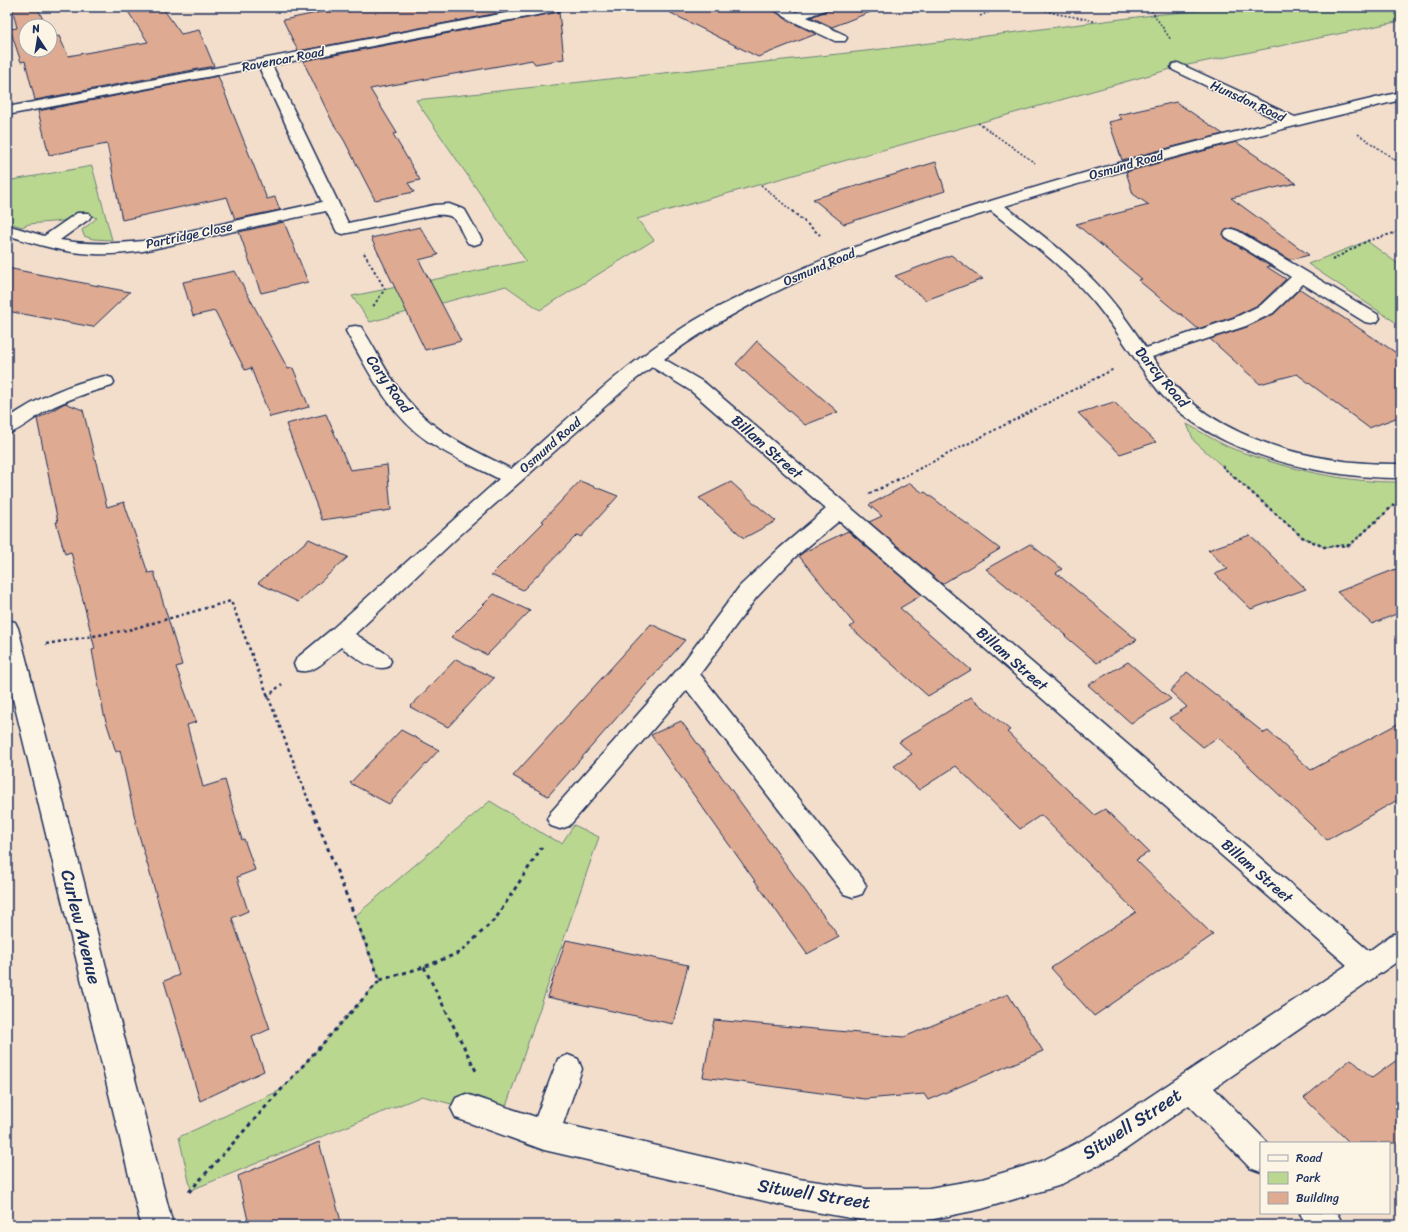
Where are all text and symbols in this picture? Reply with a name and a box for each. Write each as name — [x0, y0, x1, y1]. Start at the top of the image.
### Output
north arrow — [18, 18, 58, 58]
text: N — [29, 19, 42, 39]
street label: Ravencar Road — [240, 40, 327, 78]
street label: Hunsdon Road — [1207, 74, 1290, 129]
street label: Osmund Road — [1086, 143, 1167, 187]
street label: Partridge Close — [143, 214, 235, 255]
street label: Osmund Road — [779, 241, 860, 293]
street label: Darcy Road — [1128, 340, 1196, 414]
street label: Cary Road — [359, 349, 419, 420]
street label: Billam Street — [725, 408, 810, 486]
street label: Osmund Road — [514, 410, 587, 479]
street label: Billam Street — [970, 620, 1055, 698]
street label: Billam Street — [1215, 832, 1300, 910]
street label: Curlew Avenue — [51, 866, 111, 988]
street label: Sitwell Street — [1076, 1080, 1188, 1168]
legend — [1260, 1142, 1390, 1214]
text: Road — [1296, 1147, 1323, 1169]
text: Park — [1296, 1167, 1321, 1189]
street label: Sitwell Street — [755, 1169, 873, 1219]
text: Building — [1296, 1187, 1339, 1209]

